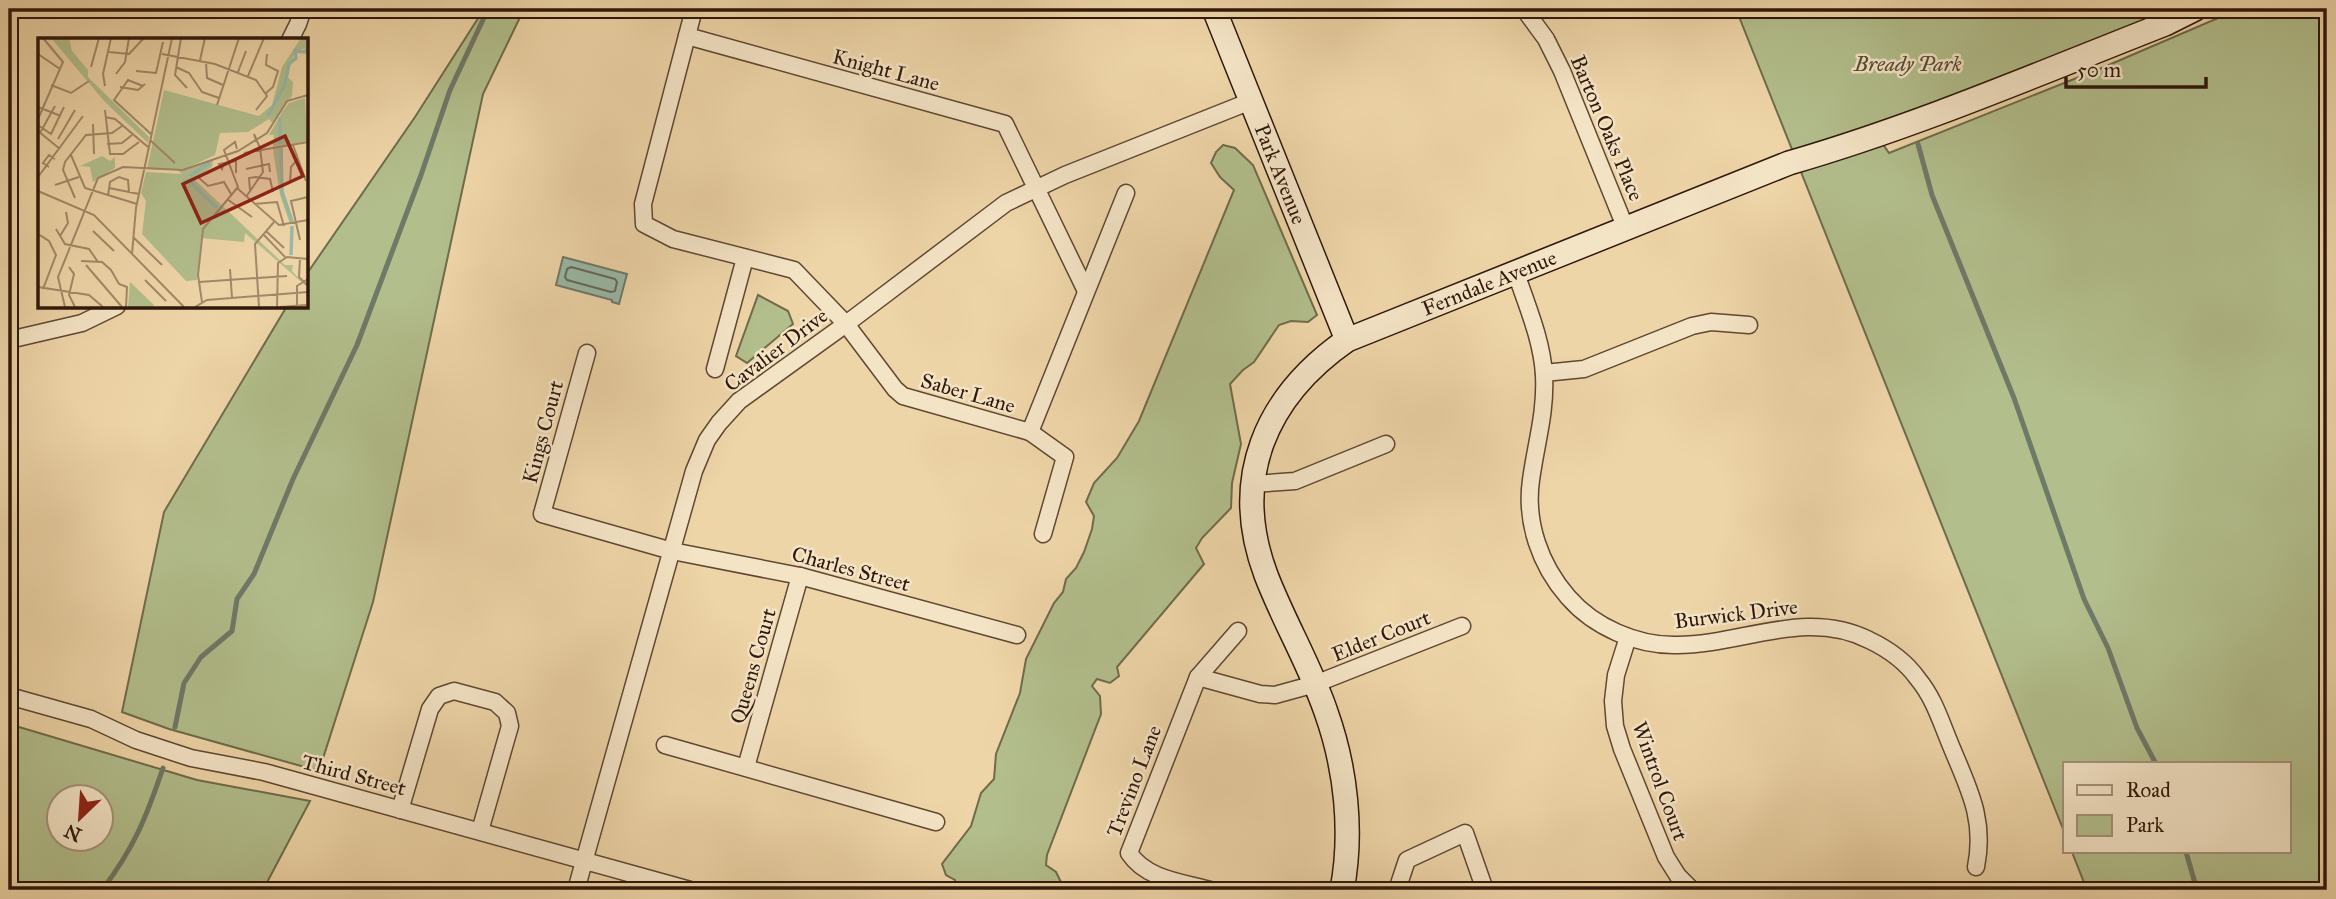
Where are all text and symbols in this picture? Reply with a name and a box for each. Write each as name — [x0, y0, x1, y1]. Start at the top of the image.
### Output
inset map — [38, 38, 308, 308]
street label: Knight Lane — [830, 43, 943, 97]
scale bar — [2066, 46, 2206, 90]
street label: Barton Oaks Place — [1565, 51, 1649, 205]
park label: Bready Park — [1853, 51, 1962, 77]
text: 50 m — [2077, 57, 2122, 83]
street label: Park Avenue — [1249, 120, 1312, 228]
street label: Ferndale Avenue — [1418, 244, 1561, 322]
street label: Cavalier Drive — [719, 302, 833, 397]
street label: Saber Lane — [918, 367, 1018, 419]
street label: Kings Court — [517, 377, 569, 486]
street label: Charles Street — [789, 541, 914, 597]
street label: Burwick Drive — [1673, 593, 1799, 634]
street label: Elder Court — [1328, 604, 1435, 668]
street label: Queens Court — [724, 605, 782, 727]
street label: Wintrol Court — [1626, 718, 1694, 845]
street label: Trevino Lane — [1101, 721, 1167, 840]
street label: Third Street — [299, 749, 410, 802]
legend — [2063, 762, 2290, 853]
text: Road — [2126, 777, 2171, 803]
north arrow — [46, 783, 116, 853]
text: Park — [2126, 812, 2164, 838]
text: N — [61, 819, 85, 847]

